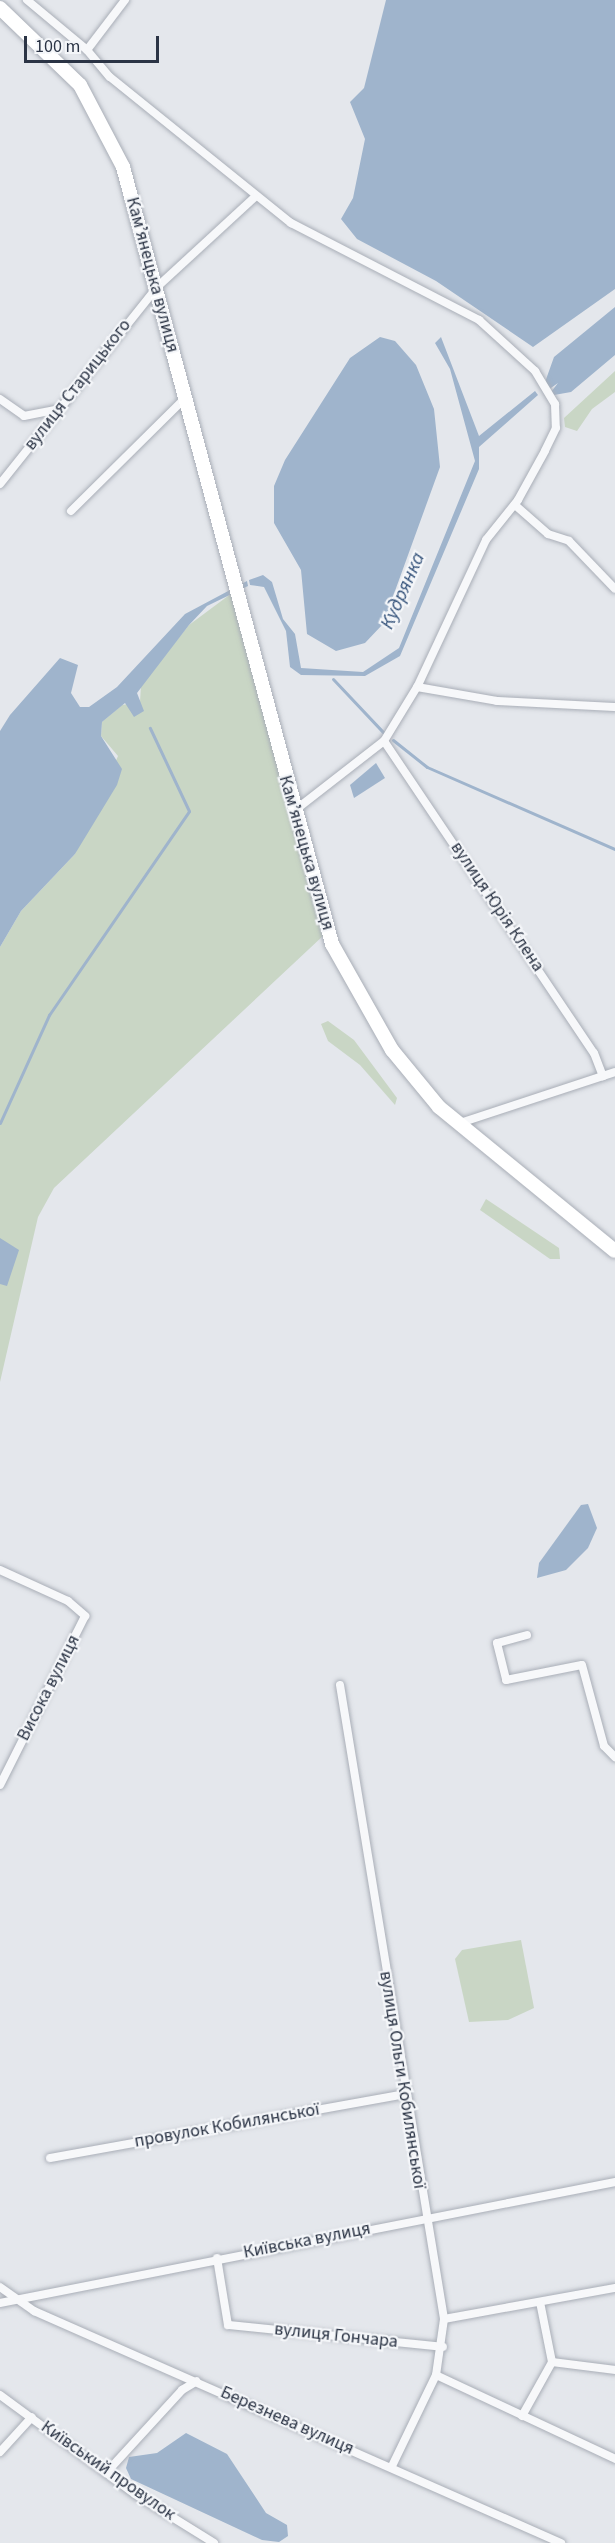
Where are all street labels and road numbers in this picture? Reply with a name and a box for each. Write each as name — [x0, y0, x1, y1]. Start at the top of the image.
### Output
street label: Камʼянецька вулиця — [121, 195, 183, 355]
street label: вулиця Старицького — [20, 315, 136, 455]
street label: Камʼянецька вулиця — [274, 773, 338, 933]
street label: вулиця Юрія Клена — [446, 838, 548, 976]
street label: Висока вулиця — [13, 1631, 85, 1745]
street label: вулиця Ольги Кобилянської — [374, 1970, 430, 2190]
street label: провулок Кобилянської — [133, 2099, 321, 2153]
street label: Київська вулиця — [242, 2218, 372, 2264]
street label: вулиця Гончара — [273, 2319, 399, 2353]
street label: Березнева вулиця — [217, 2382, 357, 2460]
street label: Київський провулок — [37, 2416, 179, 2526]

